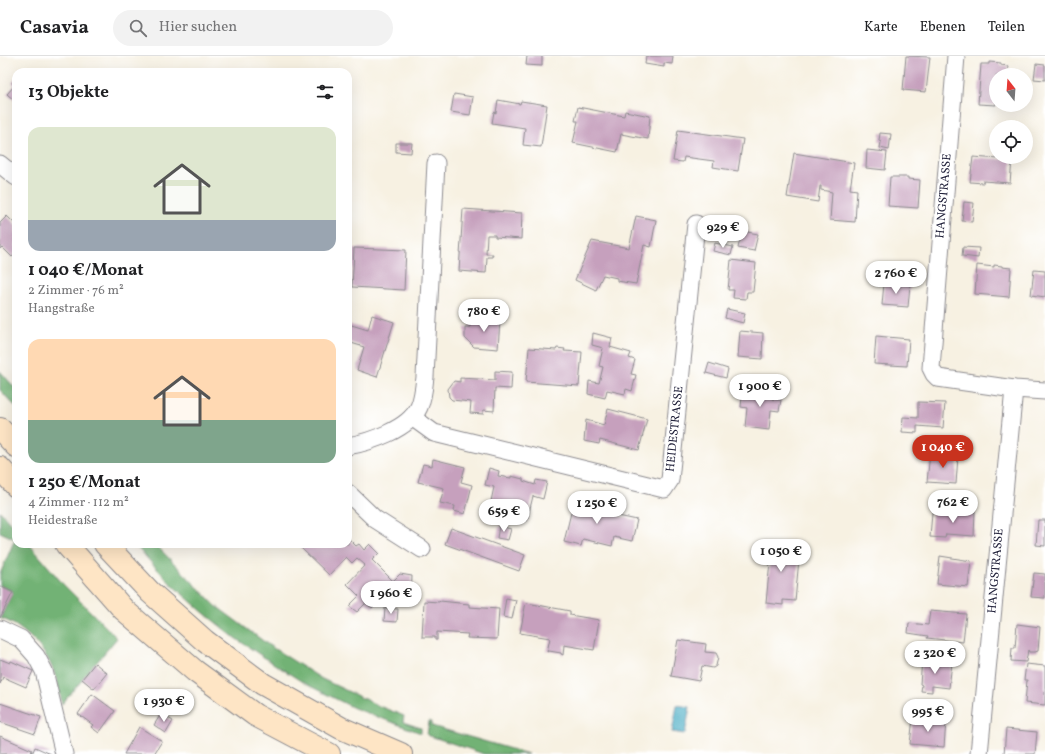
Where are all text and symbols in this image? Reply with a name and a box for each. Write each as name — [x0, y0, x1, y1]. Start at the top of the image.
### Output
search box — [113, 10, 393, 46]
text: Casavia — [20, 15, 89, 41]
icon: search — [127, 17, 149, 39]
text: Hier suchen — [159, 17, 237, 38]
text: Karte — [864, 18, 898, 37]
text: Ebenen — [920, 18, 966, 37]
text: Teilen — [988, 18, 1025, 37]
north arrow — [989, 68, 1033, 112]
map controls — [989, 68, 1033, 164]
text: 13 Objekte — [28, 81, 109, 104]
icon: filters — [314, 81, 336, 103]
button: locate — [989, 120, 1033, 164]
icon: home — [146, 153, 218, 225]
street label: HANGSTRASSE — [932, 153, 956, 239]
pin: 929 € — [695, 215, 751, 249]
text: 929 € — [706, 219, 740, 237]
text: 1 040 €/Monat — [28, 259, 144, 282]
pin: 2 760 € — [859, 261, 933, 295]
text: 2 760 € — [875, 265, 917, 283]
text: 2 Zimmer · 76 m² — [28, 282, 124, 300]
pin: 780 € — [456, 299, 512, 333]
text: Hangstraße — [28, 300, 95, 318]
text: 780 € — [467, 303, 501, 321]
icon: home — [146, 365, 218, 437]
pin: 1 900 € — [723, 374, 797, 408]
text: 1 900 € — [738, 378, 782, 396]
street label: HEIDESTRASSE — [663, 385, 687, 473]
pin: 1 040 € — [906, 435, 980, 469]
text: 1 040 € — [921, 439, 965, 457]
text: 1 250 €/Monat — [28, 471, 140, 494]
pin: 762 € — [925, 490, 981, 524]
pin: 1 250 € — [560, 491, 634, 525]
text: 4 Zimmer · 112 m² — [28, 494, 129, 512]
text: 762 € — [937, 494, 969, 512]
text: 1 250 € — [577, 495, 617, 513]
pin: 659 € — [476, 499, 532, 533]
text: 659 € — [488, 503, 520, 521]
text: Heidestraße — [28, 512, 97, 530]
street label: HANGSTRASSE — [984, 528, 1008, 614]
pin: 1 050 € — [744, 539, 818, 573]
text: 1 050 € — [760, 543, 802, 561]
pin: 1 960 € — [354, 581, 428, 615]
text: 1 960 € — [370, 585, 412, 603]
pin: 2 320 € — [898, 641, 972, 675]
text: 2 320 € — [914, 645, 956, 663]
pin: 1 930 € — [127, 689, 201, 723]
text: 1 930 € — [143, 693, 185, 711]
pin: 995 € — [900, 699, 956, 733]
text: 995 € — [912, 703, 944, 721]

